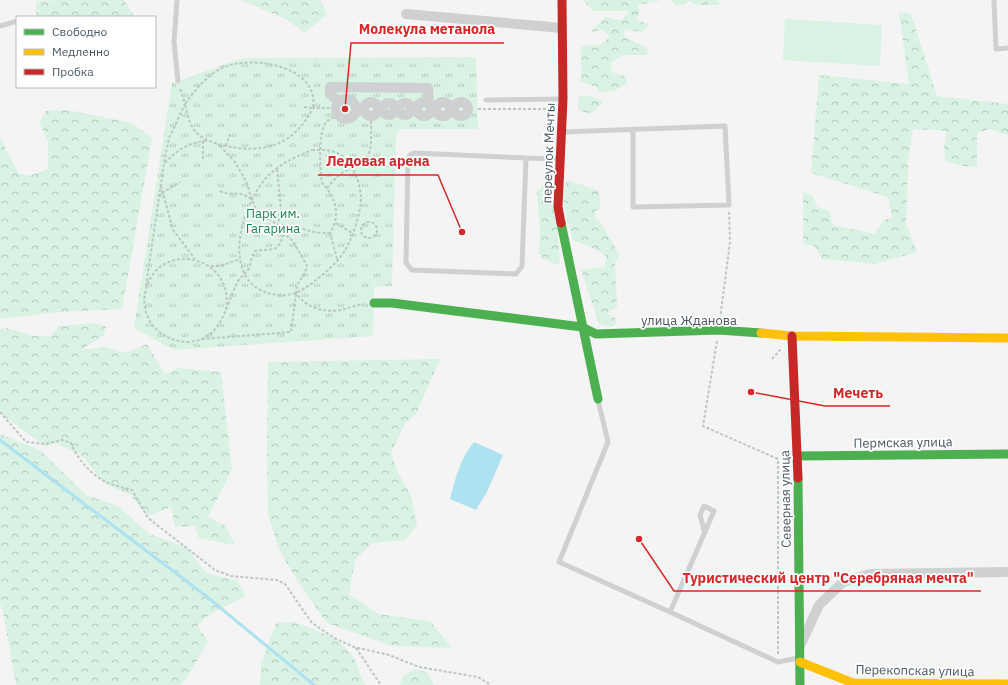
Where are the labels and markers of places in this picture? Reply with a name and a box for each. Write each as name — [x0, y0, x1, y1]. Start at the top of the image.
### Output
callout: Молекула метанола — [351, 17, 504, 43]
callout: Ледовая арена — [318, 149, 438, 175]
callout: Мечеть — [825, 380, 890, 406]
callout: Туристический центр "Серебряная мечта" — [674, 565, 981, 591]

